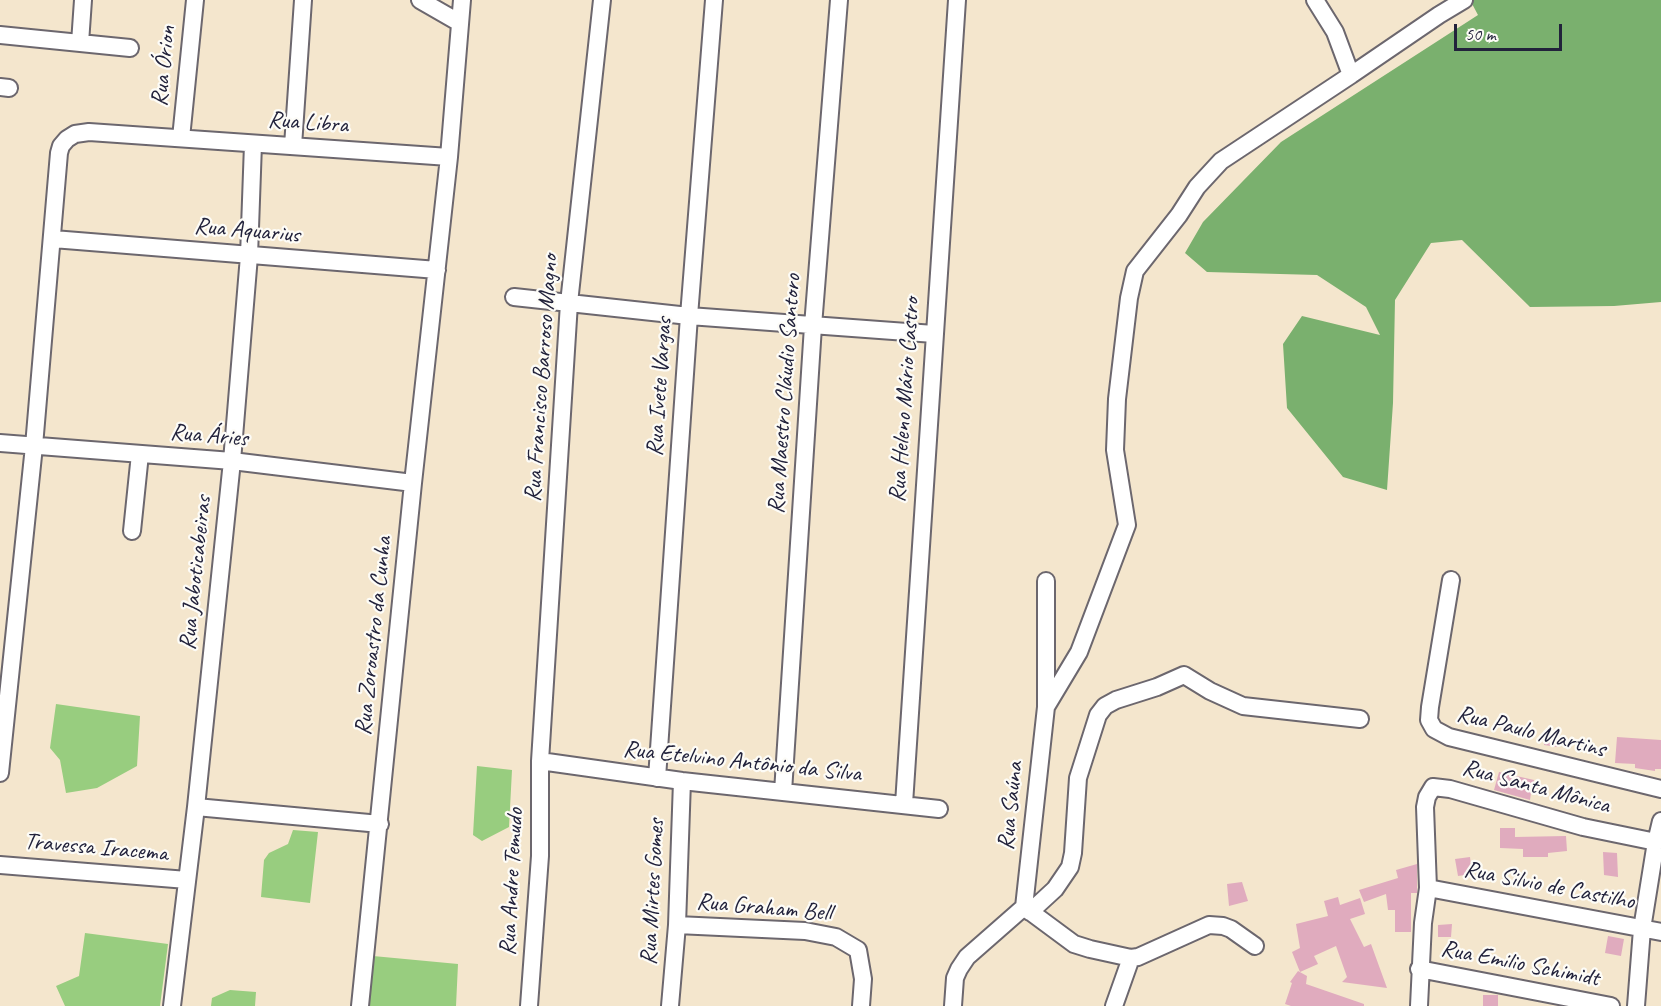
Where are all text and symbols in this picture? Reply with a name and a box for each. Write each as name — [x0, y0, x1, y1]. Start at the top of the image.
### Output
scale bar — [1457, 12, 1565, 50]
text: 50 m — [1465, 23, 1496, 45]
street label: Rua Órion — [145, 24, 183, 108]
street label: Rua Libra — [267, 106, 349, 140]
street label: Rua Aquarius — [193, 212, 301, 250]
street label: Rua Francisco Barroso Magno — [519, 253, 565, 503]
street label: Rua Maestro Cláudio Santoro — [762, 273, 808, 515]
street label: Rua Heleno Mário Castro — [883, 297, 927, 503]
street label: Rua Ivete Vargas — [641, 317, 679, 457]
street label: Rua Áries — [169, 418, 249, 454]
street label: Rua Jaboticabeiras — [174, 494, 218, 652]
street label: Rua Zoroastro da Cunha — [349, 535, 399, 737]
street label: Rua Paulo Martins — [1454, 700, 1608, 764]
street label: Rua Etelvino Antônio da Silva — [622, 735, 862, 789]
street label: Rua Santa Mônica — [1459, 753, 1613, 821]
street label: Rua Saúna — [992, 760, 1030, 852]
street label: Rua Andre Temudo — [494, 808, 530, 956]
street label: Rua Mirtes Gomes — [635, 818, 671, 966]
street label: Travessa Iracema — [23, 827, 169, 869]
street label: Rua Silvio de Castilho — [1461, 855, 1637, 917]
street label: Rua Graham Bell — [695, 888, 833, 928]
street label: Rua Emilio Schimidt — [1439, 935, 1601, 993]

